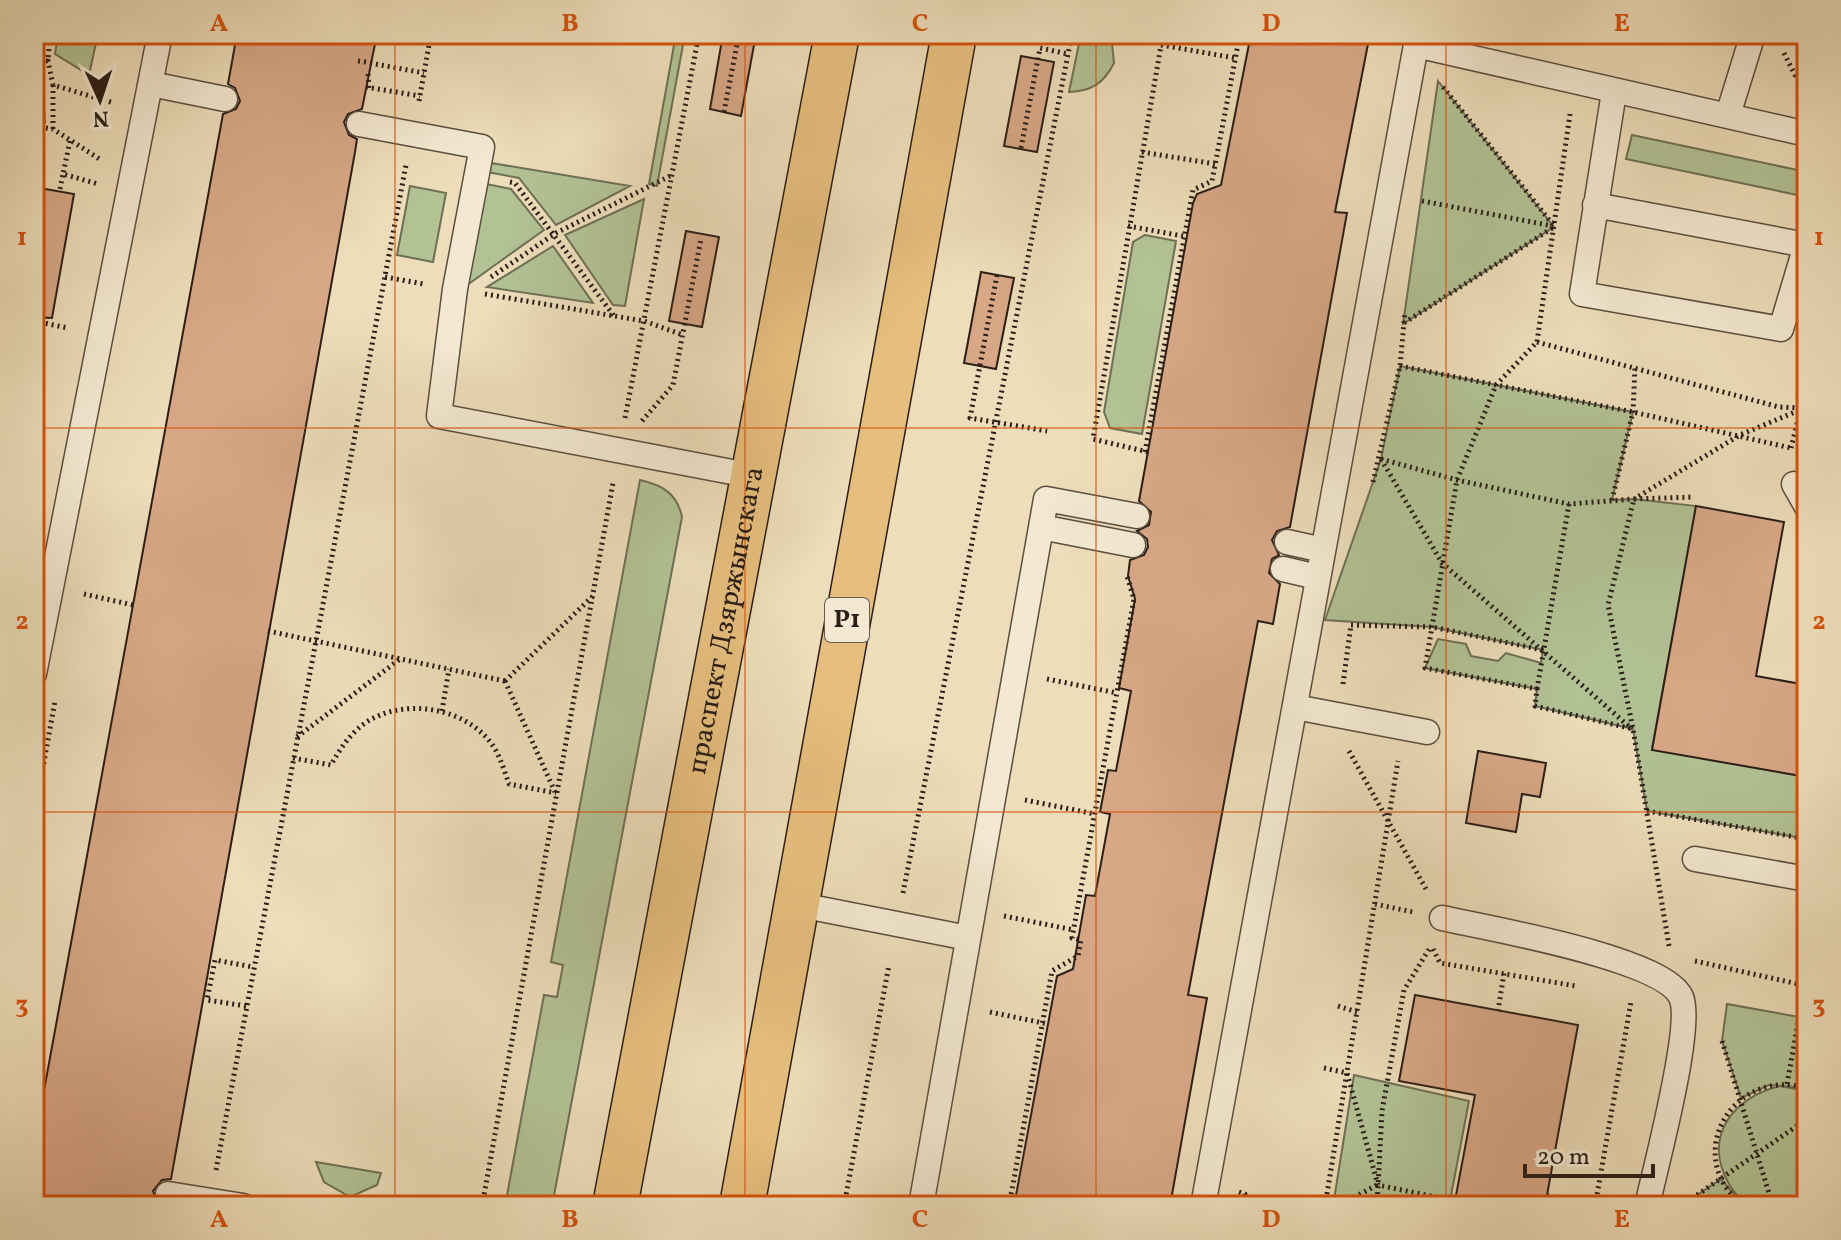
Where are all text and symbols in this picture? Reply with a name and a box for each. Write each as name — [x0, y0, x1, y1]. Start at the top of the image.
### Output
text: A — [210, 6, 229, 42]
text: B — [561, 6, 579, 42]
text: C — [912, 6, 928, 42]
text: D — [1261, 6, 1281, 42]
text: E — [1614, 6, 1630, 42]
north arrow — [60, 60, 140, 140]
text: N — [92, 102, 110, 133]
text: 1 — [17, 220, 27, 256]
text: 1 — [1814, 220, 1824, 256]
street label: праспект Дзяржынскага — [678, 463, 774, 777]
road number: Р1 — [825, 598, 869, 642]
text: 2 — [15, 604, 29, 640]
text: 2 — [1812, 604, 1826, 640]
text: 3 — [15, 988, 29, 1024]
text: 3 — [1812, 988, 1826, 1024]
scale bar — [1525, 1128, 1653, 1178]
text: 20 m — [1537, 1141, 1590, 1175]
text: A — [210, 1202, 229, 1238]
text: B — [561, 1202, 579, 1238]
text: C — [912, 1202, 928, 1238]
text: D — [1261, 1202, 1281, 1238]
text: E — [1614, 1202, 1630, 1238]

